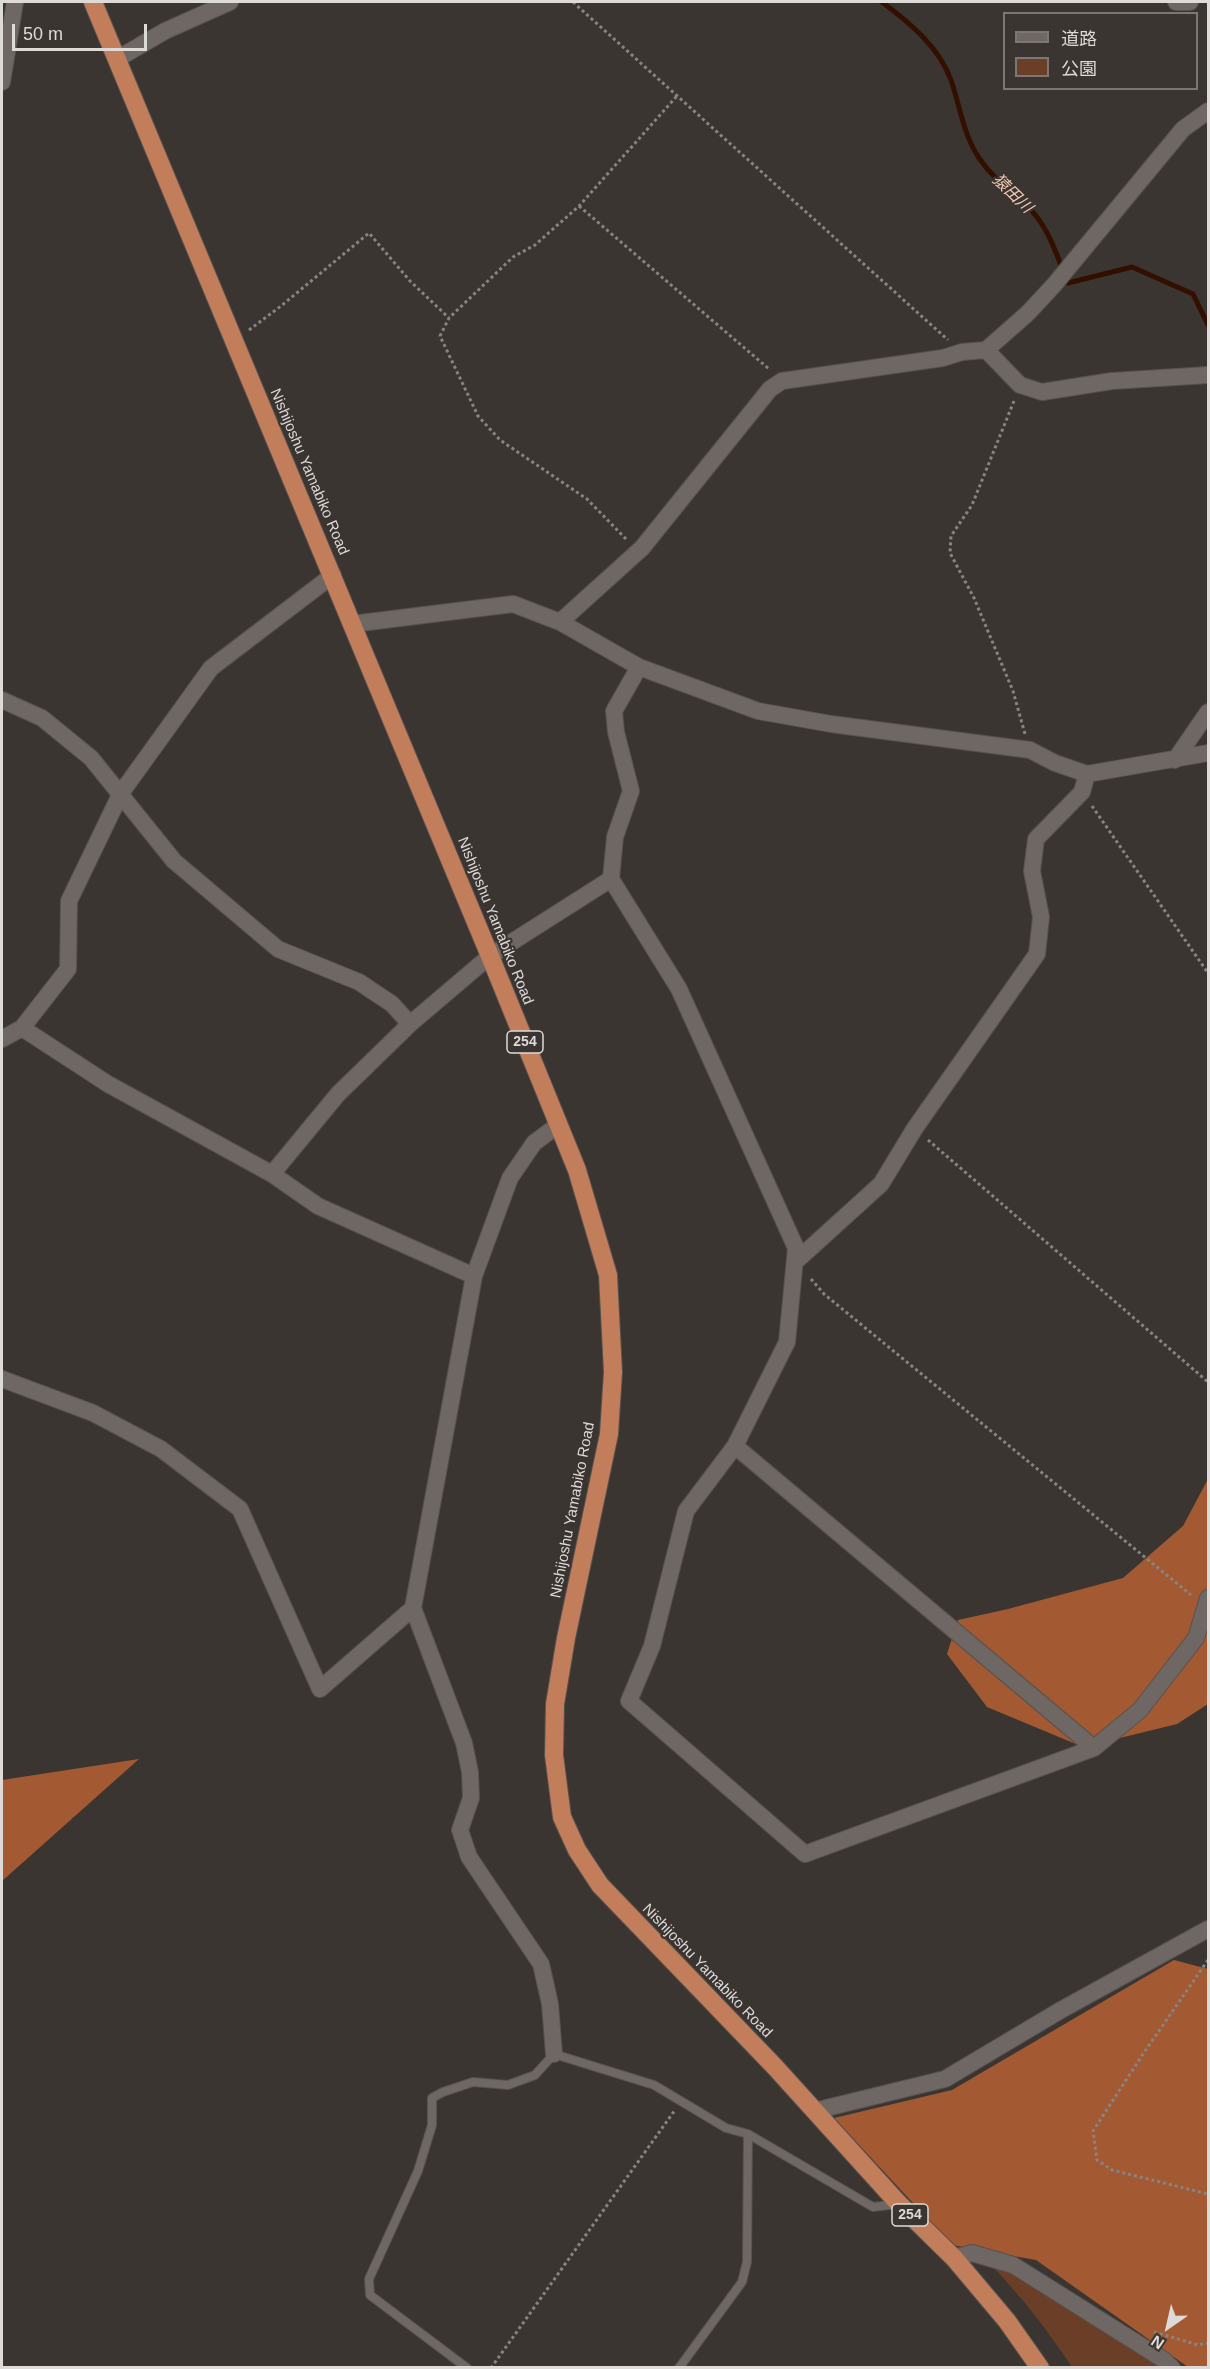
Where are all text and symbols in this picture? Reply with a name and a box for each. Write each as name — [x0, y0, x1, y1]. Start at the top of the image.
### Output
scale bar — [15, 12, 150, 50]
legend — [1003, 12, 1198, 90]
text: 50 m — [23, 24, 63, 44]
text: 道路 — [1061, 29, 1097, 49]
text: 公園 — [1061, 59, 1097, 79]
water label: 猿田川 — [988, 170, 1036, 218]
street label: Nishijoshu Yamabiko Road — [266, 386, 352, 558]
street label: Nishijoshu Yamabiko Road — [453, 835, 537, 1007]
road number: 254 — [507, 1031, 543, 1053]
street label: Nishijoshu Yamabiko Road — [547, 1420, 599, 1600]
street label: Nishijoshu Yamabiko Road — [638, 1900, 776, 2042]
road number: 254 — [892, 2204, 928, 2226]
north arrow — [1138, 2297, 1198, 2357]
text: N — [1148, 2332, 1167, 2353]

